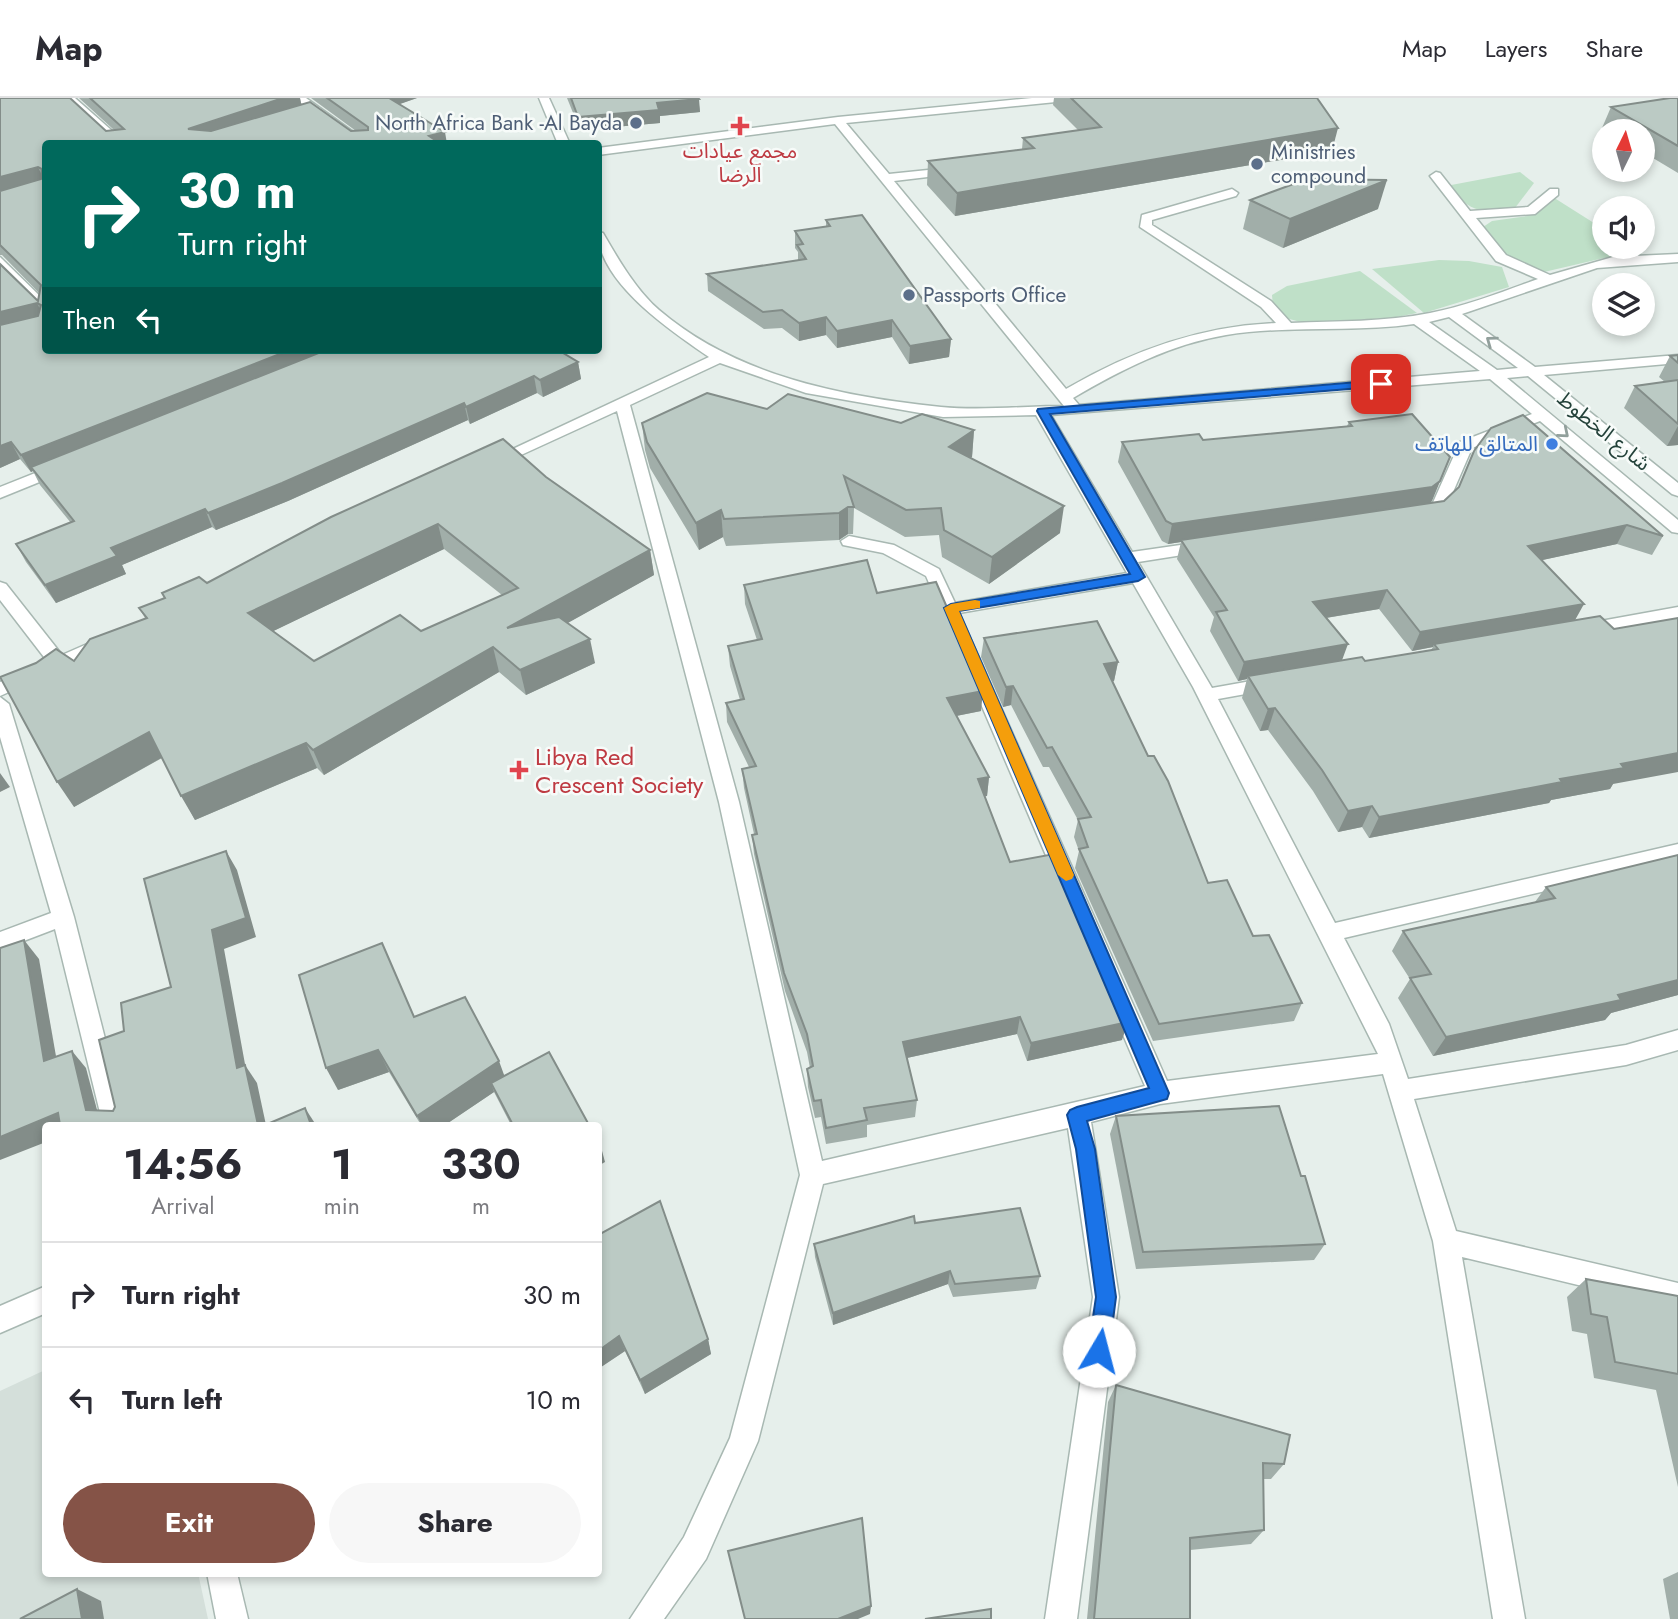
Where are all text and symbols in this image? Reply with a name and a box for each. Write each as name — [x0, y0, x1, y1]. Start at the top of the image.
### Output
text: Map — [35, 25, 103, 72]
text: Map — [1402, 31, 1447, 66]
text: Layers — [1485, 31, 1547, 66]
text: Share — [1585, 31, 1643, 66]
place label: North Africa Bank -Al Bayda — [375, 108, 622, 138]
marker: North Africa Bank -Al Bayda — [628, 115, 644, 131]
marker: مجمع عيادات الرضا — [730, 116, 750, 136]
north arrow — [1592, 119, 1656, 182]
map controls — [1592, 119, 1655, 336]
place label: مجمع عيادات الرضا — [683, 136, 797, 190]
place label: Ministries compound — [1271, 137, 1366, 191]
text: 30 m — [178, 156, 296, 226]
marker: Ministries compound — [1249, 156, 1265, 172]
icon: right — [63, 168, 154, 259]
button: sound — [1592, 196, 1655, 259]
text: Turn right — [178, 221, 307, 267]
button: layers — [1592, 273, 1655, 336]
place label: Passports Office — [923, 280, 1066, 310]
marker: Passports Office — [901, 287, 917, 303]
text: Then — [63, 301, 116, 339]
icon: left — [130, 301, 168, 339]
one-way arrow — [1486, 337, 1499, 350]
pin — [1351, 354, 1411, 414]
icon: arrive — [1362, 365, 1400, 403]
street label: شارع الخطوط — [1551, 384, 1657, 478]
one-way arrow — [1556, 425, 1569, 437]
place label: المتالق للهاتف — [1415, 429, 1538, 459]
marker: المتالق للهاتف — [1544, 436, 1560, 452]
place label: Libya Red Crescent Society — [535, 739, 704, 802]
marker: Libya Red Crescent Society — [509, 760, 529, 780]
text: 14:56 — [123, 1134, 243, 1195]
text: 1 — [331, 1134, 352, 1195]
text: 330 — [441, 1134, 521, 1195]
text: Arrival — [151, 1189, 215, 1223]
text: min — [324, 1189, 360, 1223]
text: m — [472, 1189, 490, 1223]
icon: right — [63, 1276, 101, 1314]
text: Turn right — [122, 1276, 240, 1314]
text: 30 m — [523, 1276, 581, 1314]
position arrow — [1062, 1314, 1136, 1388]
icon: left — [63, 1381, 101, 1419]
text: Turn left — [122, 1381, 222, 1419]
text: 10 m — [526, 1381, 581, 1419]
button: Exit — [63, 1483, 315, 1563]
button: Share — [329, 1483, 581, 1563]

